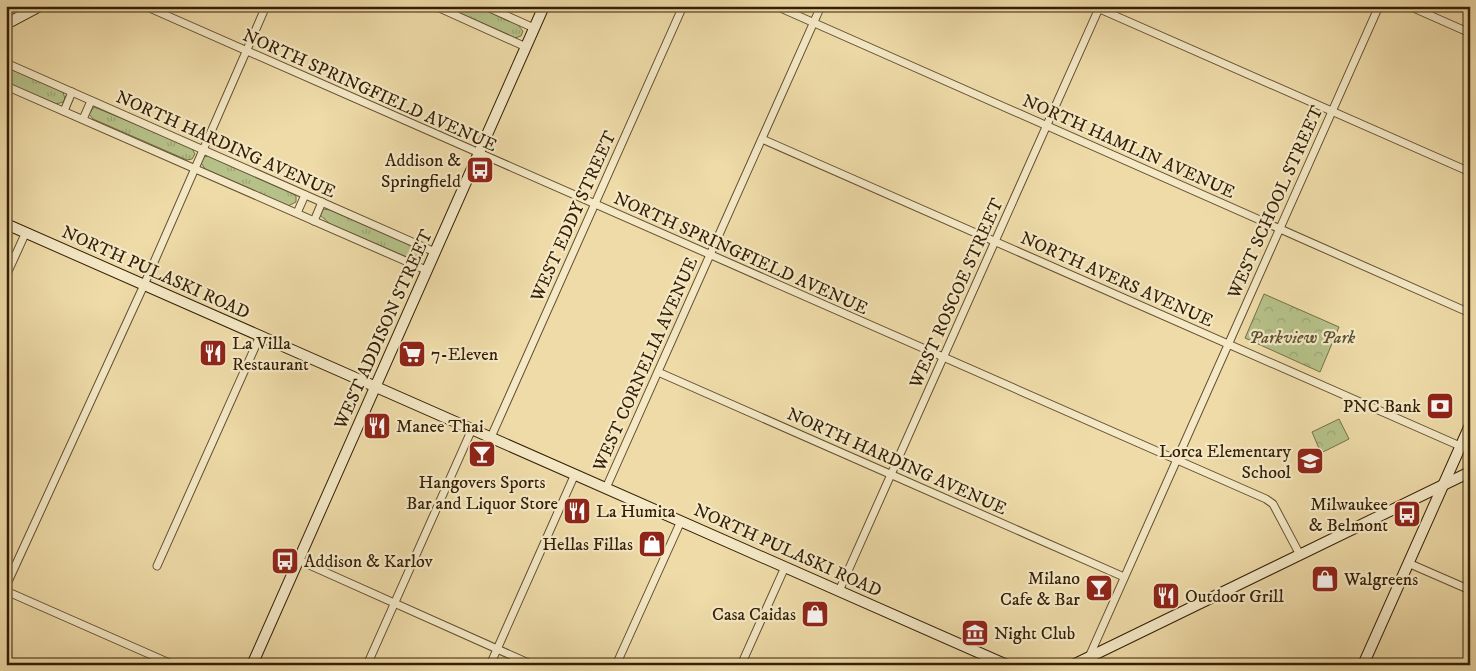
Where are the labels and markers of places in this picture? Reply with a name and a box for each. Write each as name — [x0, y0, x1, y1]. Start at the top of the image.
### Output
place label: Addison & Springfield — [381, 150, 461, 193]
bus stop icon: Addison & Springfield — [465, 155, 495, 185]
place label: La Villa Restaurant — [232, 333, 309, 376]
restaurant icon: La Villa Restaurant — [198, 338, 228, 368]
supermarket icon: 7-Eleven — [397, 339, 427, 369]
place label: 7-Eleven — [431, 344, 499, 366]
bank icon: PNC Bank — [1425, 391, 1455, 421]
place label: PNC Bank — [1343, 396, 1421, 418]
restaurant icon: Manee Thai — [362, 411, 392, 441]
place label: Manee Thai — [396, 416, 484, 438]
bar icon: Hangovers Sports Bar and Liquor Store — [467, 439, 497, 469]
place label: Lorca Elementary School — [1159, 441, 1292, 484]
school or university icon: Lorca Elementary School — [1295, 446, 1325, 476]
place label: Hangovers Sports Bar and Liquor Store — [406, 472, 558, 515]
place label: Milwaukee & Belmont — [1309, 494, 1388, 537]
restaurant icon: La Humita — [562, 496, 592, 526]
bus stop icon: Milwaukee & Belmont — [1392, 499, 1422, 529]
place label: La Humita — [596, 501, 676, 523]
shop icon: Hellas Fillas — [637, 529, 667, 559]
place label: Hellas Fillas — [542, 534, 633, 556]
bus stop icon: Addison & Karlov — [270, 546, 300, 576]
place label: Addison & Karlov — [304, 551, 433, 573]
shop icon: Walgreens — [1310, 564, 1340, 594]
place label: Milano Cafe & Bar — [1000, 568, 1080, 611]
place label: Walgreens — [1343, 569, 1418, 591]
bar icon: Milano Cafe & Bar — [1084, 573, 1114, 603]
restaurant icon: Outdoor Grill — [1151, 581, 1181, 611]
place label: Outdoor Grill — [1185, 586, 1285, 608]
shop icon: Casa Caidas — [800, 599, 830, 629]
place label: Casa Caidas — [712, 604, 796, 626]
museum icon: Night Club — [960, 618, 990, 648]
place label: Night Club — [994, 623, 1075, 645]

